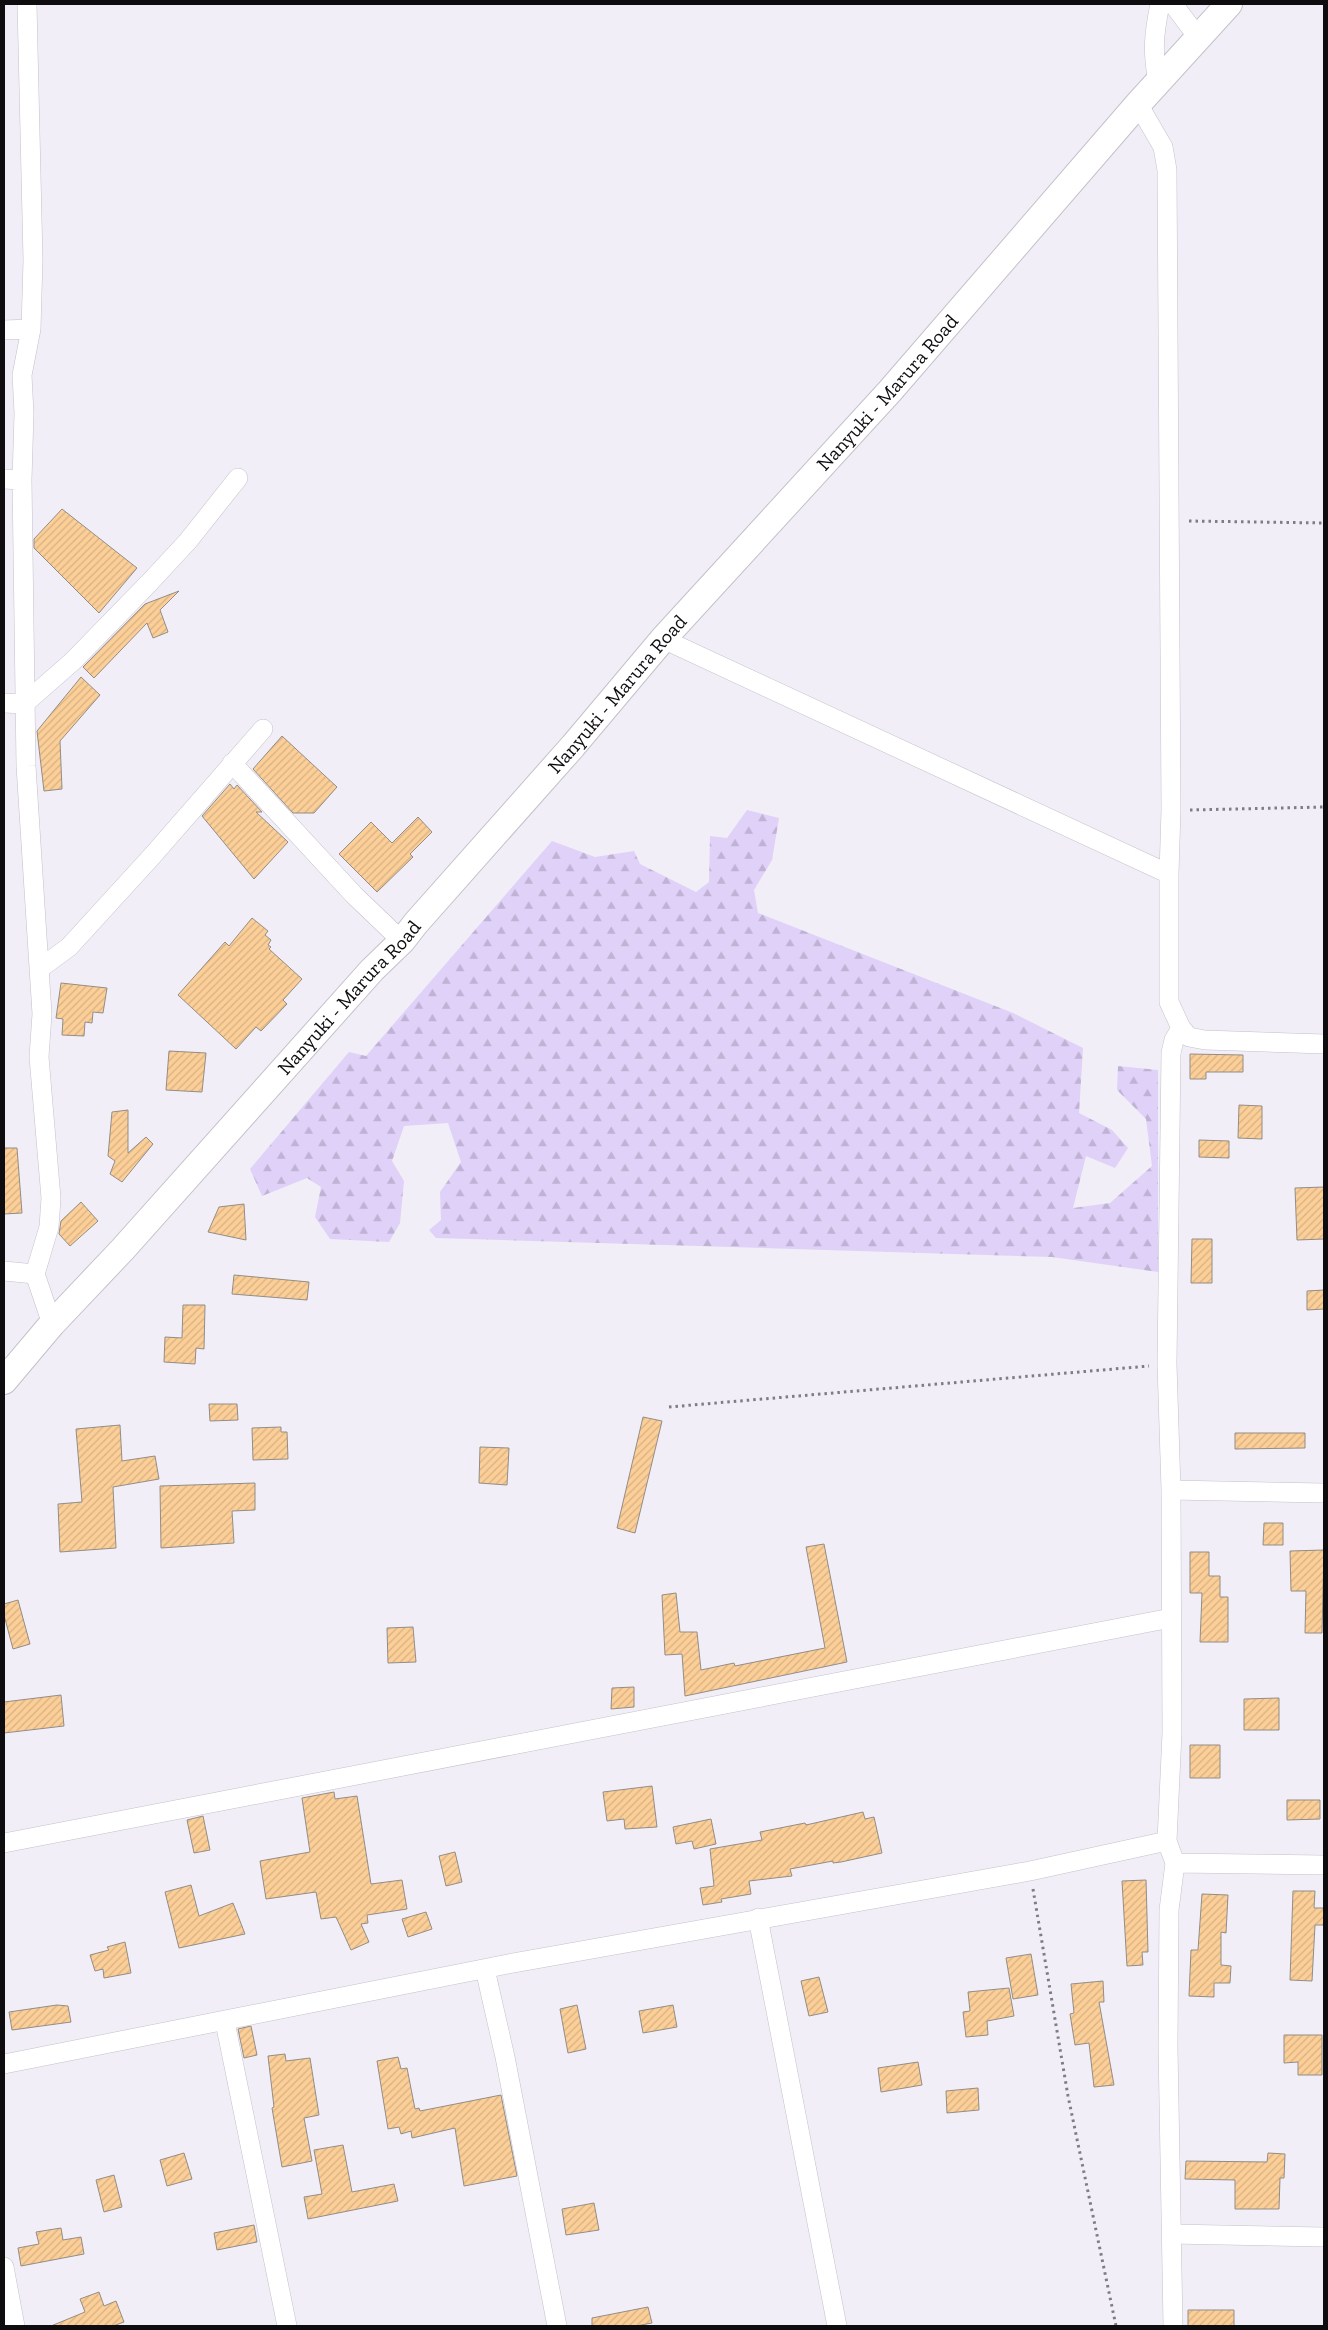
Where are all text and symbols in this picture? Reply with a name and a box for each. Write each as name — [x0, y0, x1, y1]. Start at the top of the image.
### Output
street label: Nanyuki - Marura Road — [811, 309, 963, 475]
street label: Nanyuki - Marura Road — [543, 610, 691, 778]
street label: Nanyuki - Marura Road — [272, 915, 426, 1080]

